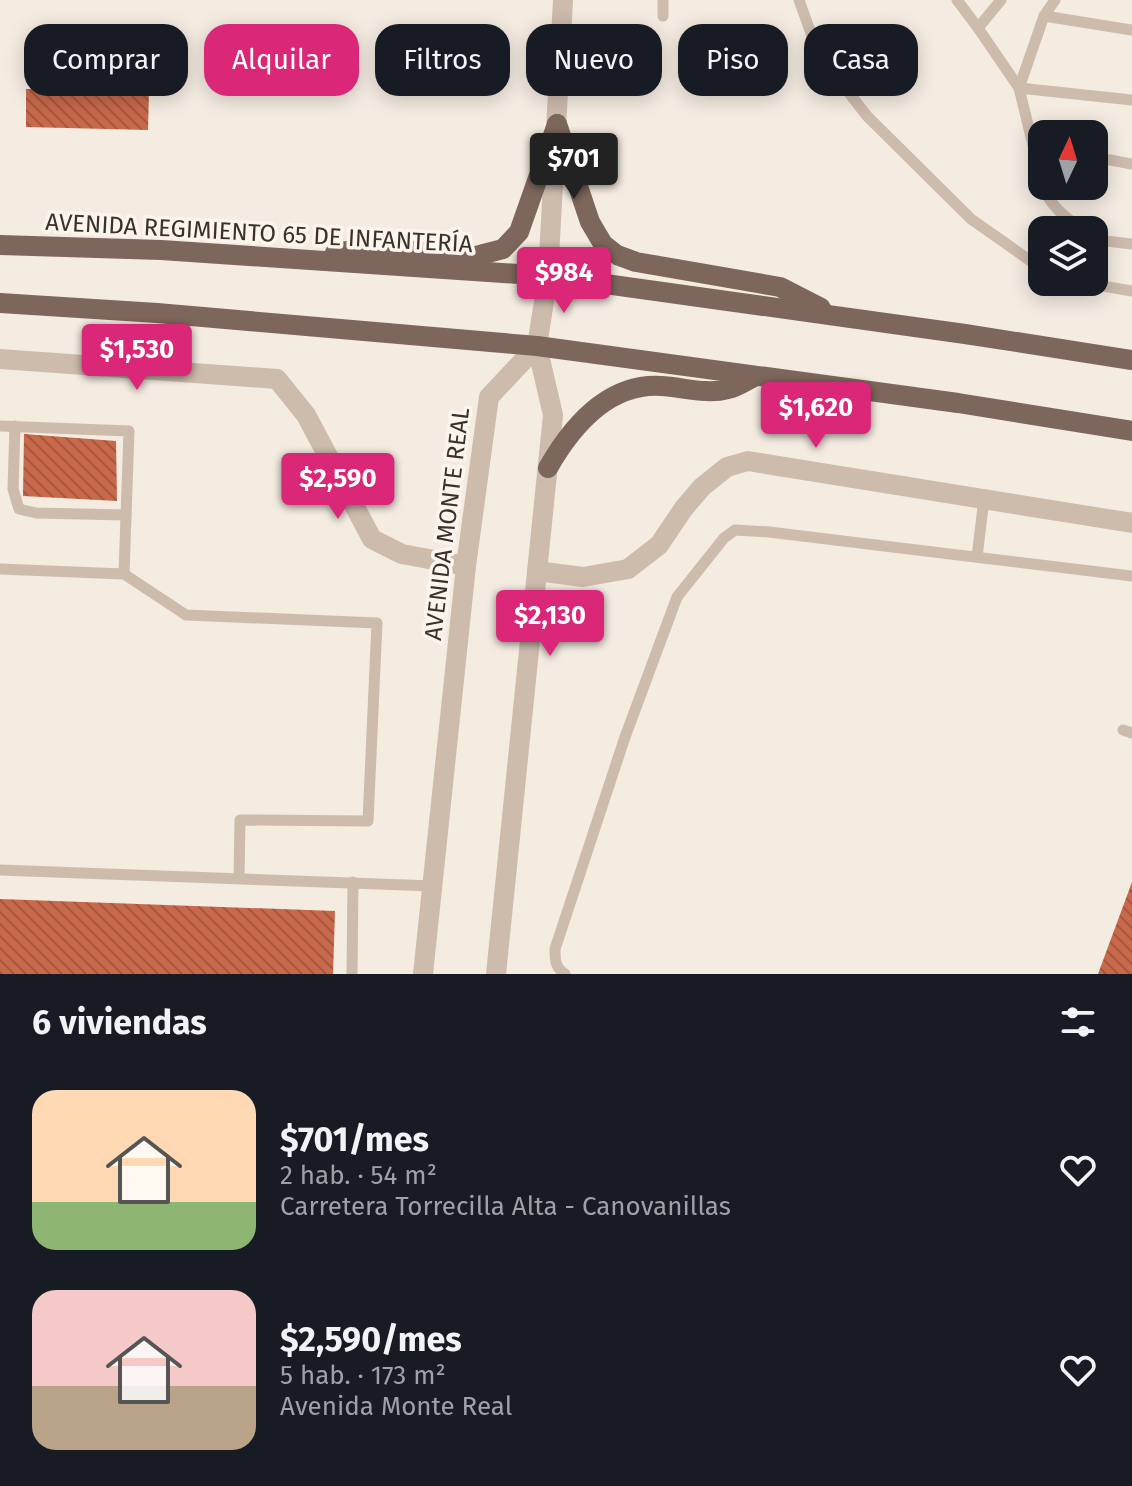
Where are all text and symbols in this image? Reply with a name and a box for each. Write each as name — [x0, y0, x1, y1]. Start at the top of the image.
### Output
chip: Comprar — [24, 24, 188, 96]
chip: Alquilar — [204, 24, 359, 96]
chip: Filtros — [375, 24, 510, 96]
chip: Nuevo — [526, 24, 662, 96]
chip: Piso — [678, 24, 788, 96]
chip: Casa — [804, 24, 918, 96]
north arrow — [1028, 120, 1108, 200]
map controls — [1028, 120, 1108, 296]
pin: $701 — [527, 133, 621, 201]
text: $701 — [548, 143, 600, 174]
street label: AVENIDA REGIMIENTO 65 DE INFANTERÍA — [45, 207, 474, 258]
button: layers — [1028, 216, 1108, 296]
pin: $984 — [517, 247, 611, 315]
text: $984 — [535, 257, 593, 288]
pin: $1,530 — [72, 324, 202, 392]
text: $1,530 — [100, 334, 174, 365]
pin: $1,620 — [751, 382, 881, 450]
text: $1,620 — [779, 392, 853, 423]
street label: AVENIDA MONTE REAL — [419, 406, 475, 642]
pin: $2,590 — [273, 453, 403, 521]
text: $2,590 — [299, 463, 377, 494]
pin: $2,130 — [485, 590, 615, 658]
text: $2,130 — [514, 600, 586, 631]
icon: filters — [1056, 1000, 1100, 1044]
text: 6 viviendas — [32, 1002, 207, 1043]
text: $701/mes — [280, 1119, 429, 1160]
icon: home — [96, 1122, 192, 1218]
icon: heart — [1056, 1148, 1100, 1192]
text: 2 hab. · 54 m² — [280, 1160, 437, 1191]
text: Carretera Torrecilla Alta - Canovanillas — [280, 1191, 731, 1222]
text: $2,590/mes — [280, 1319, 462, 1360]
icon: home — [96, 1322, 192, 1418]
icon: heart — [1056, 1348, 1100, 1392]
text: 5 hab. · 173 m² — [280, 1360, 446, 1391]
text: Avenida Monte Real — [280, 1391, 512, 1422]

